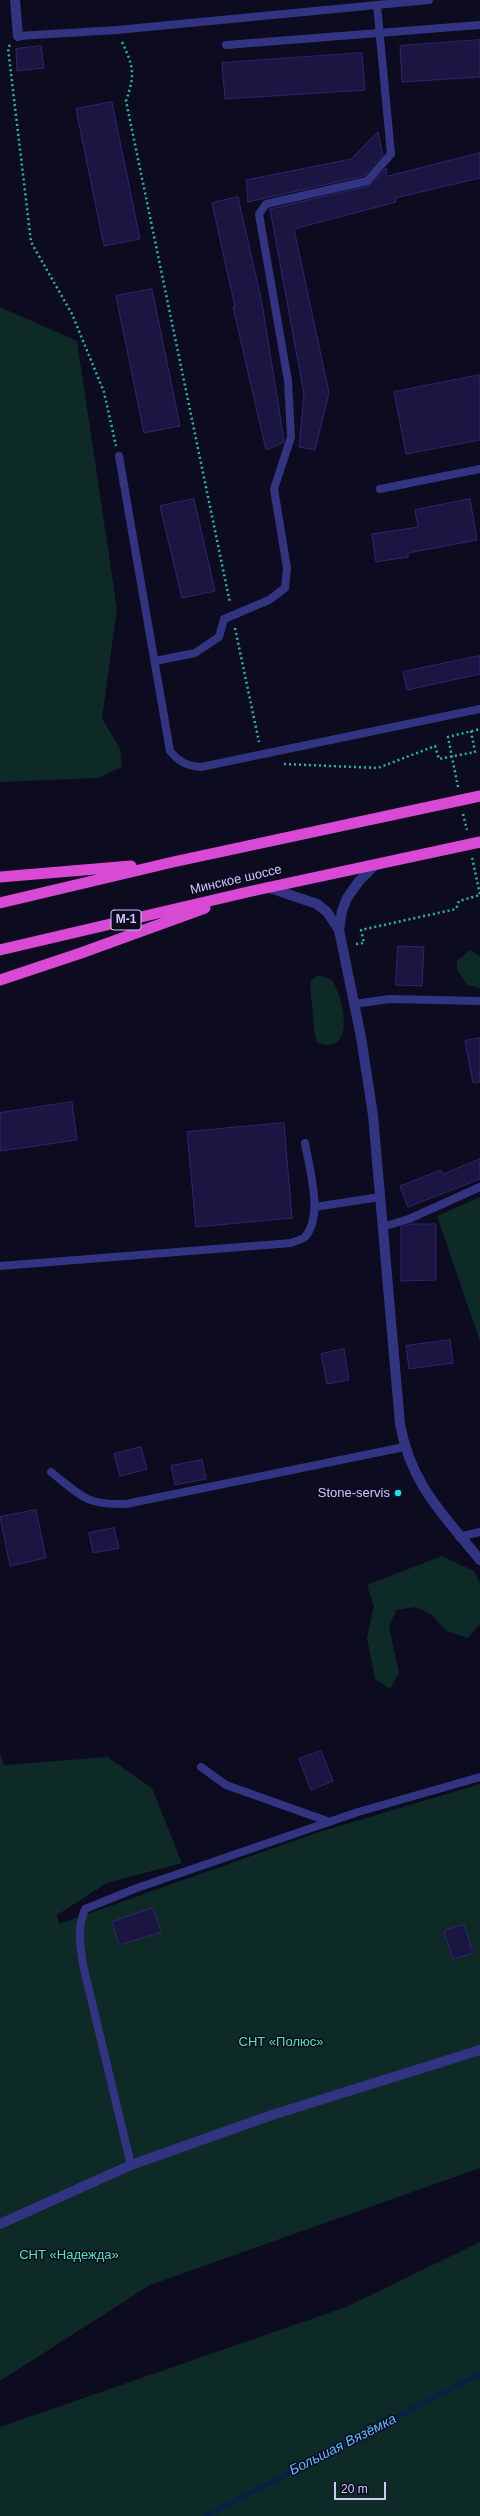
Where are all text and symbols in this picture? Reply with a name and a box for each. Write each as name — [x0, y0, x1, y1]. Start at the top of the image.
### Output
street label: Минское шоссе — [189, 862, 283, 898]
road number: М-1 — [111, 910, 141, 930]
place label: Stone-servis — [318, 1485, 390, 1501]
marker: Stone-servis — [393, 1488, 403, 1498]
park label: СНТ «Полюс» — [239, 2034, 323, 2050]
park label: СНТ «Надежда» — [19, 2247, 119, 2263]
water label: Большая Вязёмка — [287, 2411, 399, 2479]
scale bar — [336, 2474, 388, 2500]
text: 20 m — [341, 2482, 368, 2496]

